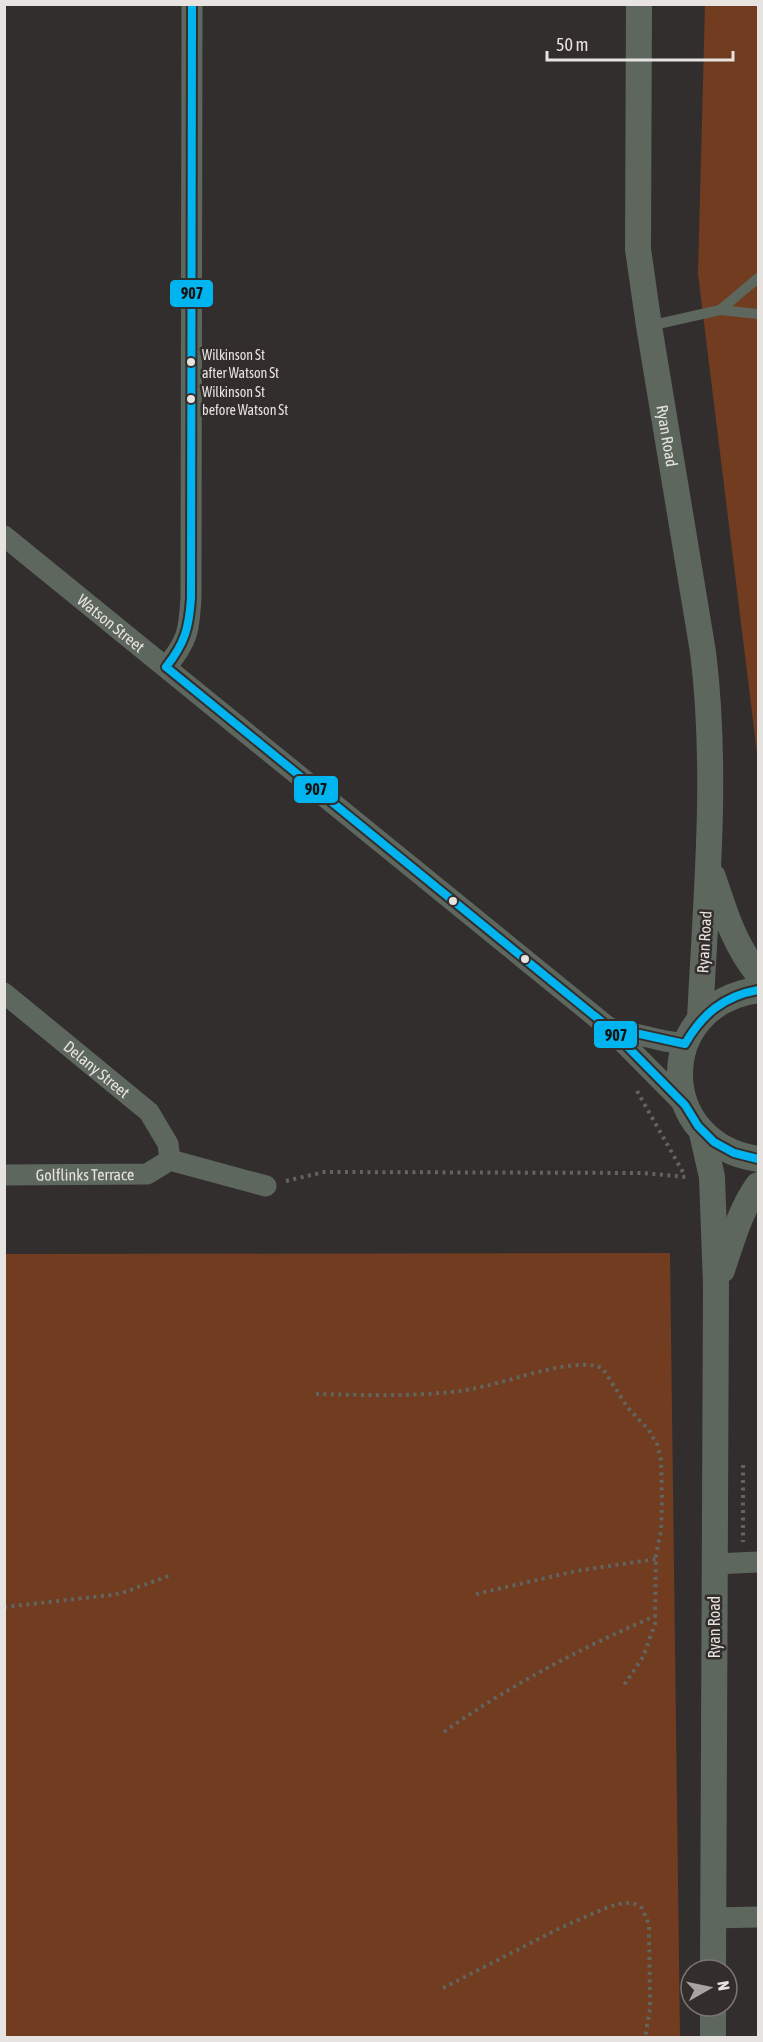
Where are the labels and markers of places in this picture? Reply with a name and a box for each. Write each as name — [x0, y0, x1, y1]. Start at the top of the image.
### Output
place label: Wilkinson St after Watson St — [202, 347, 279, 381]
marker: Wilkinson St after Watson St — [185, 356, 197, 368]
place label: Wilkinson St before Watson St — [202, 384, 288, 418]
marker: Wilkinson St before Watson St — [185, 393, 197, 405]
unlabelled marker — [447, 895, 459, 907]
unlabelled marker — [519, 953, 531, 965]

